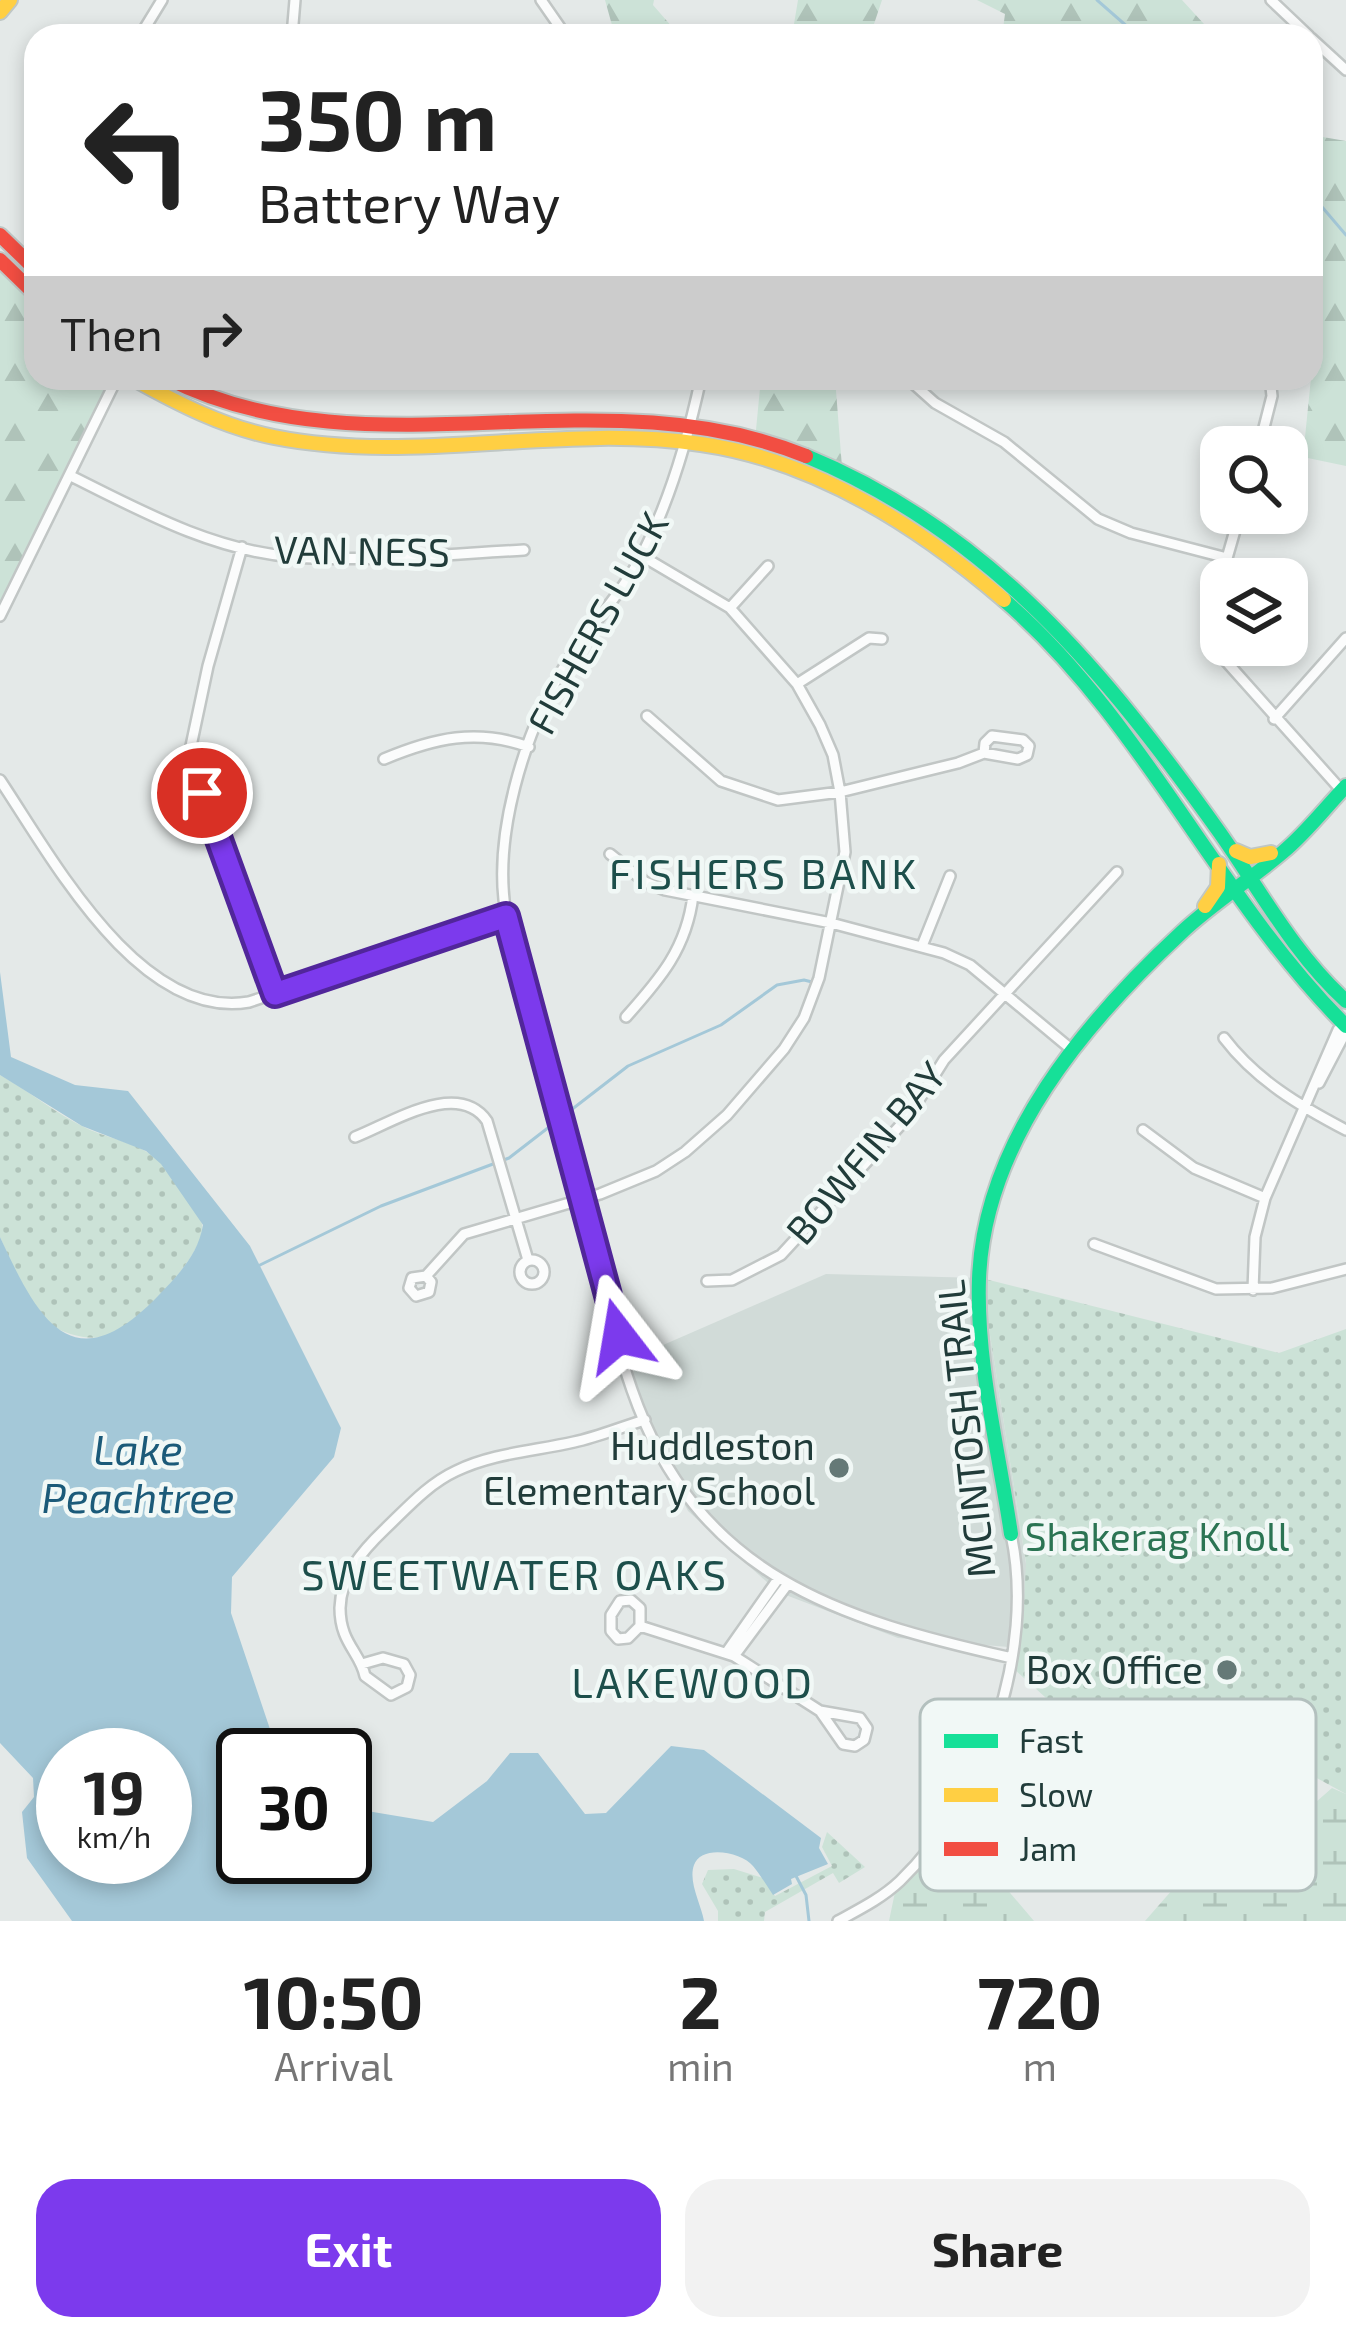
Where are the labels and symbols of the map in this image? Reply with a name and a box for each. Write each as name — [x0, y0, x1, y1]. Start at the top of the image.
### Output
street label: FISHERS LUCK — [516, 503, 677, 741]
street label: VAN NESS — [274, 524, 450, 575]
pin — [151, 742, 253, 844]
district label: FISHERS BANK — [609, 847, 919, 897]
street label: BOWFIN BAY — [775, 1051, 955, 1253]
position arrow — [556, 1273, 682, 1399]
street label: MCINTOSH TRAIL — [925, 1278, 1004, 1580]
place label: Huddleston Elementary School — [483, 1421, 815, 1513]
water label: Lake Peachtree — [41, 1423, 235, 1521]
marker: Huddleston Elementary School — [826, 1455, 852, 1481]
park label: Shakerag Knoll — [1025, 1512, 1290, 1559]
district label: SWEETWATER OAKS — [301, 1548, 729, 1598]
place label: Box Office — [1026, 1645, 1203, 1692]
district label: LAKEWOOD — [571, 1656, 815, 1706]
marker: Box Office — [1214, 1657, 1240, 1683]
legend — [920, 1699, 1316, 1891]
text: Fast — [1019, 1720, 1083, 1760]
speed limit sign: 30 — [216, 1728, 372, 1884]
text: Slow — [1019, 1774, 1093, 1814]
text: Jam — [1019, 1828, 1077, 1868]

